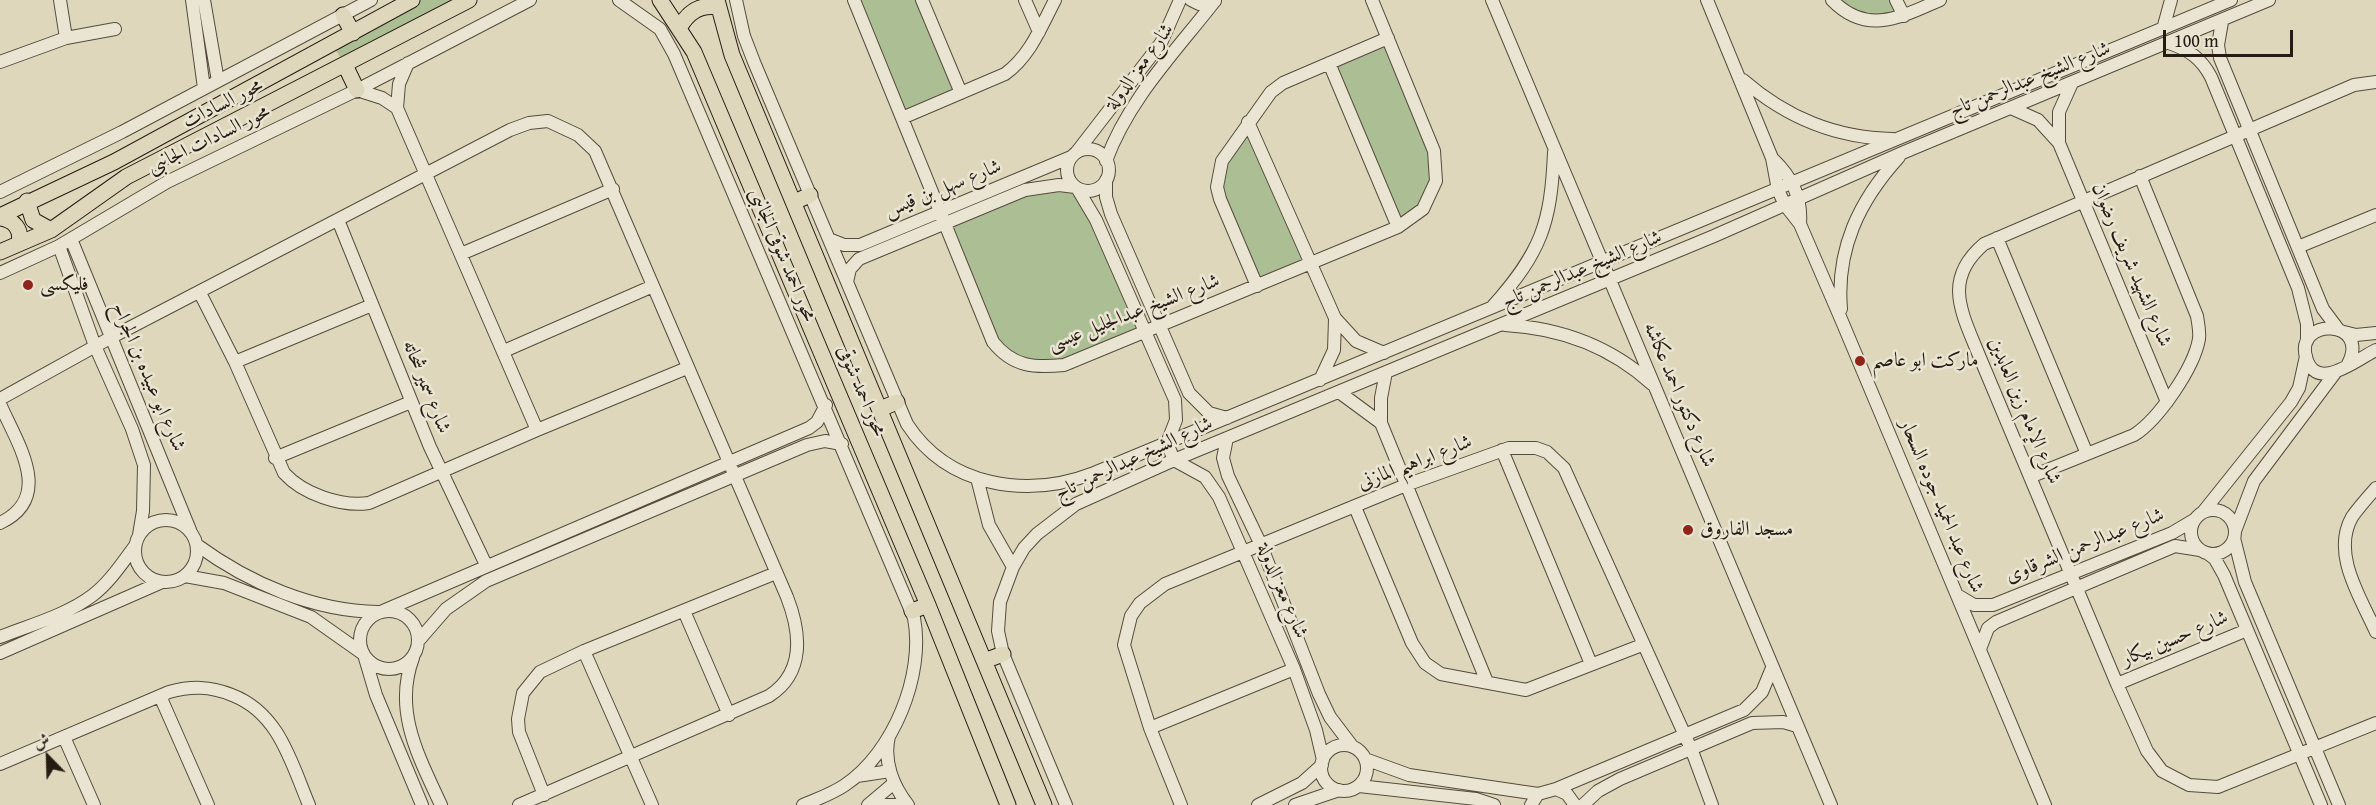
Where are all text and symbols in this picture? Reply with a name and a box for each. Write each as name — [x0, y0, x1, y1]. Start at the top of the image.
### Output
scale bar — [2166, 18, 2296, 56]
street label: شارع معز الدولة — [1101, 19, 1179, 115]
text: 100 m — [2174, 27, 2219, 54]
street label: شارع الشيخ عبدالرحمن تاج — [1946, 37, 2114, 123]
street label: محور السادات — [179, 74, 267, 134]
street label: محور السادات الجانبى — [144, 100, 274, 180]
street label: شارع سهل بن قيس — [881, 155, 1005, 223]
street label: شارع الشهيد شريف رضوان — [2086, 179, 2176, 351]
street label: محور احمد شوقى الجانبى — [743, 185, 821, 325]
street label: شارع الشيخ عبدالرحمن تاج — [1498, 225, 1666, 315]
street label: شارع الشيخ عبدالجليل عيسى — [1045, 269, 1223, 357]
place label: فليكسى — [40, 273, 89, 297]
marker: فليكسى — [21, 278, 35, 292]
street label: شارع ابو عبيده بن الجراح — [106, 299, 190, 455]
street label: شارع دكتور احمد عكاشه — [1638, 319, 1720, 471]
street label: شارع الإمام زين العابدين — [1982, 334, 2066, 488]
street label: شارع سمير شحاته — [396, 337, 456, 437]
street label: محور احمد شوقى — [831, 342, 891, 440]
place label: ماركت ابو عاصم — [1872, 349, 1978, 373]
marker: ماركت ابو عاصم — [1853, 354, 1867, 368]
street label: شارع الشيخ عبدالرحمن تاج — [1051, 412, 1217, 506]
street label: شارع عبد الحميد جوده السحار — [1893, 415, 1989, 597]
street label: شارع ابراهيم المازنى — [1354, 430, 1476, 496]
street label: شارع عبدالرحمن الشرقاوى — [2002, 503, 2168, 589]
place label: مسجد الفاروق — [1700, 518, 1793, 542]
marker: مسجد الفاروق — [1681, 523, 1695, 537]
street label: شارع معز الدولة — [1251, 540, 1313, 642]
street label: شارع حسين بيكار — [2118, 606, 2232, 672]
text: ش — [29, 726, 53, 755]
north arrow — [18, 727, 78, 787]

